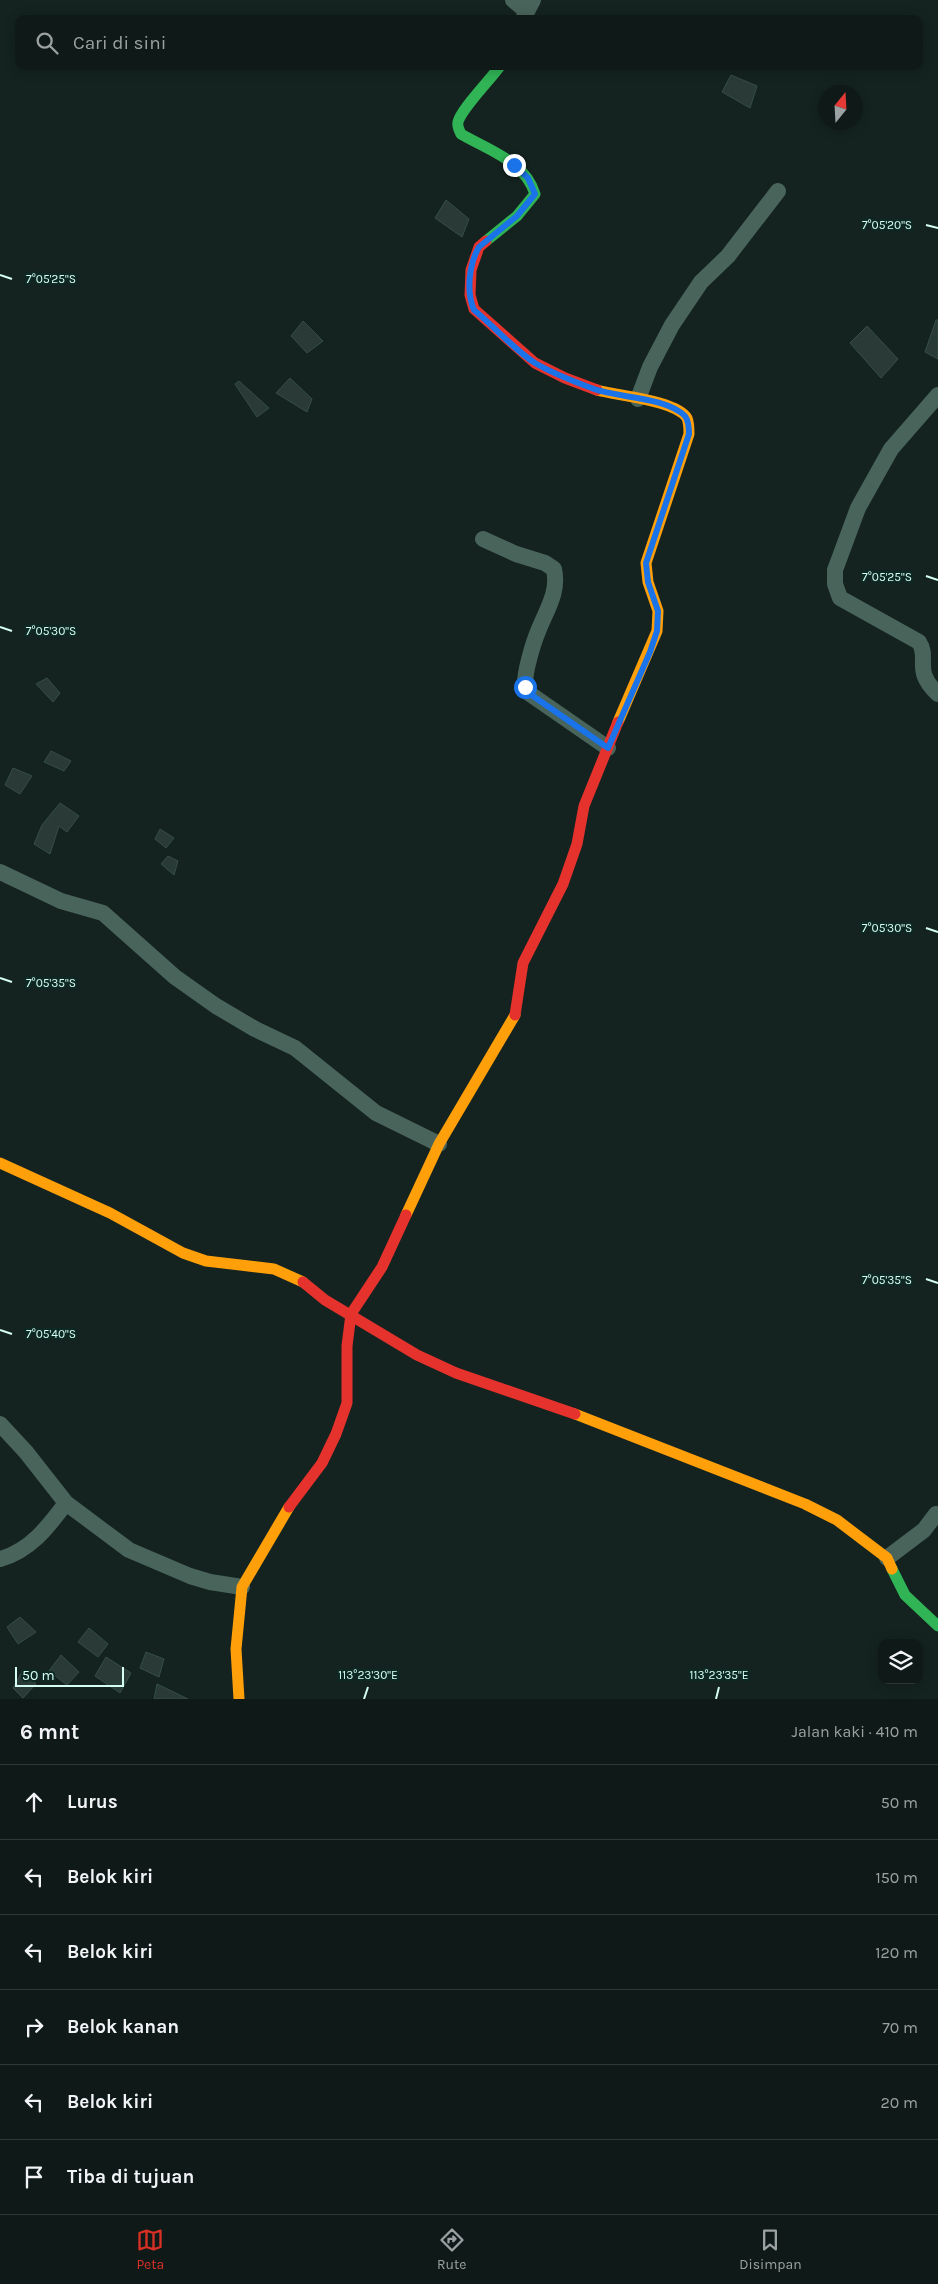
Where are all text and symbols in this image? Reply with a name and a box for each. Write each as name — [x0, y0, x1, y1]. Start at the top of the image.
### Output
search box — [15, 15, 923, 70]
icon: search — [33, 29, 61, 57]
text: Cari di sini — [73, 32, 166, 54]
north arrow — [818, 85, 863, 130]
route end — [503, 154, 526, 177]
text: 7°05'20"S — [862, 218, 912, 232]
text: 7°05'25"S — [26, 272, 76, 286]
text: 7°05'25"S — [862, 570, 912, 584]
text: 7°05'30"S — [26, 624, 76, 638]
route start — [514, 676, 537, 699]
text: 7°05'30"S — [862, 921, 912, 935]
text: 7°05'35"S — [26, 976, 76, 990]
text: 7°05'35"S — [862, 1273, 912, 1287]
text: 7°05'40"S — [26, 1327, 76, 1341]
map controls — [878, 1639, 923, 1684]
button: layers — [878, 1639, 923, 1684]
scale bar — [15, 1664, 124, 1687]
text: 50 m — [22, 1667, 55, 1684]
text: 113°23'30"E — [338, 1668, 398, 1682]
text: 113°23'35"E — [689, 1668, 749, 1682]
text: 6 mnt — [20, 1720, 79, 1744]
text: Jalan kaki · 410 m — [791, 1722, 918, 1741]
icon: ahead — [20, 1788, 48, 1816]
text: Lurus — [67, 1791, 118, 1813]
text: 50 m — [881, 1793, 918, 1812]
icon: left — [20, 1863, 48, 1891]
text: Belok kiri — [67, 1866, 153, 1888]
text: 150 m — [875, 1868, 918, 1887]
icon: left — [20, 1938, 48, 1966]
text: Belok kiri — [67, 1941, 153, 1963]
text: 120 m — [875, 1943, 918, 1962]
icon: right — [20, 2013, 48, 2041]
text: Belok kanan — [67, 2016, 179, 2038]
text: 70 m — [882, 2018, 918, 2037]
icon: left — [20, 2088, 48, 2116]
text: Belok kiri — [67, 2091, 153, 2113]
text: 20 m — [880, 2093, 918, 2112]
icon: arrive — [20, 2163, 48, 2191]
text: Tiba di tujuan — [67, 2166, 194, 2188]
tab: Peta — [136, 2226, 164, 2273]
tab: Rute — [437, 2226, 467, 2273]
tab: Disimpan — [739, 2226, 802, 2273]

